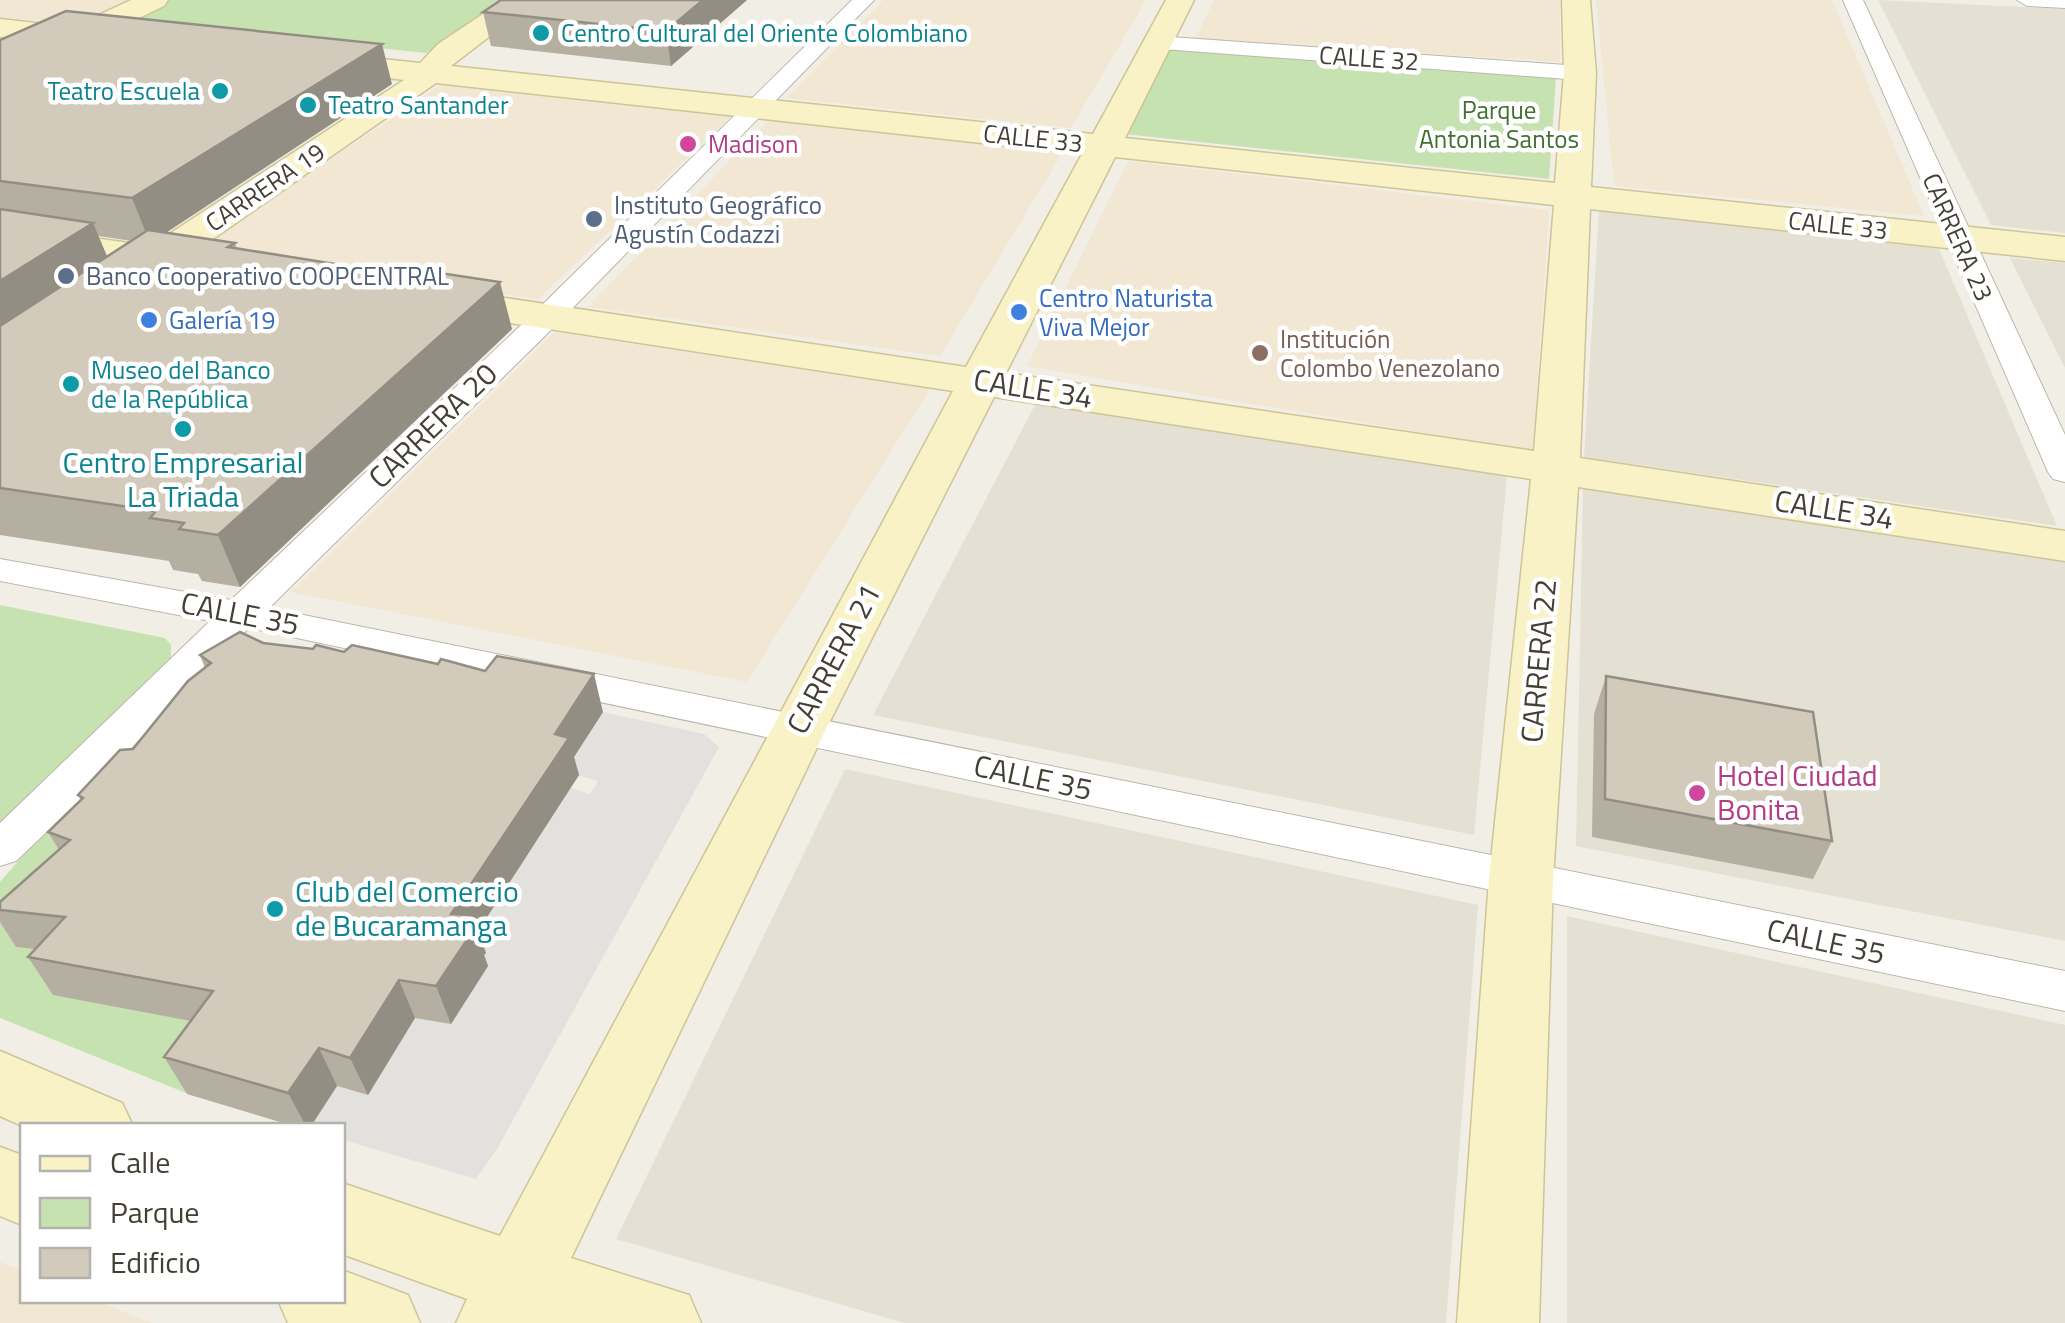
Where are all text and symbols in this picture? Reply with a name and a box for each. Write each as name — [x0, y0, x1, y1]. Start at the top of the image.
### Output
place label: Centro Cultural del Oriente Colombiano — [561, 14, 968, 52]
marker: Centro Cultural del Oriente Colombiano — [530, 22, 552, 44]
street label: CALLE 32 — [1318, 36, 1420, 80]
place label: Teatro Escuela — [48, 72, 200, 110]
marker: Teatro Escuela — [209, 80, 231, 102]
place label: Teatro Santander — [328, 86, 509, 124]
park label: Parque Antonia Santos — [1419, 91, 1579, 158]
marker: Teatro Santander — [297, 94, 319, 116]
street label: CALLE 33 — [981, 114, 1085, 162]
place label: Madison — [708, 125, 798, 163]
street label: CARRERA 19 — [198, 133, 332, 241]
marker: Madison — [677, 133, 699, 155]
street label: CARRERA 23 — [1913, 167, 2003, 307]
place label: Instituto Geográfico Agustín Codazzi — [614, 186, 822, 253]
street label: CALLE 33 — [1786, 201, 1890, 249]
marker: Instituto Geográfico Agustín Codazzi — [583, 208, 605, 230]
place label: Banco Cooperativo COOPCENTRAL — [86, 257, 449, 295]
marker: Banco Cooperativo COOPCENTRAL — [55, 265, 77, 287]
place label: Centro Naturista Viva Mejor — [1039, 279, 1213, 346]
place label: Galería 19 — [169, 301, 275, 339]
marker: Centro Naturista Viva Mejor — [1008, 301, 1030, 323]
marker: Galería 19 — [138, 309, 160, 331]
place label: Institución Colombo Venezolano — [1280, 320, 1500, 387]
marker: Institución Colombo Venezolano — [1249, 342, 1271, 364]
place label: Museo del Banco de la República — [91, 351, 271, 418]
street label: CARRERA 20 — [357, 352, 507, 499]
street label: CALLE 34 — [970, 356, 1096, 420]
marker: Museo del Banco de la República — [60, 373, 82, 395]
marker: Centro Empresarial La Triada — [172, 418, 194, 440]
place label: Centro Empresarial La Triada — [63, 439, 303, 519]
street label: CALLE 34 — [1771, 477, 1897, 541]
street label: CARRERA 21 — [774, 575, 892, 742]
street label: CARRERA 22 — [1508, 577, 1568, 745]
street label: CALLE 35 — [177, 579, 303, 647]
street label: CALLE 35 — [970, 742, 1097, 812]
place label: Hotel Ciudad Bonita — [1717, 752, 1878, 832]
marker: Hotel Ciudad Bonita — [1686, 782, 1708, 804]
place label: Club del Comercio de Bucaramanga — [295, 868, 519, 948]
marker: Club del Comercio de Bucaramanga — [264, 898, 286, 920]
street label: CALLE 35 — [1763, 906, 1890, 976]
legend — [20, 1123, 345, 1303]
text: Calle — [110, 1139, 170, 1185]
text: Parque — [110, 1189, 200, 1235]
text: Edificio — [110, 1239, 201, 1285]

